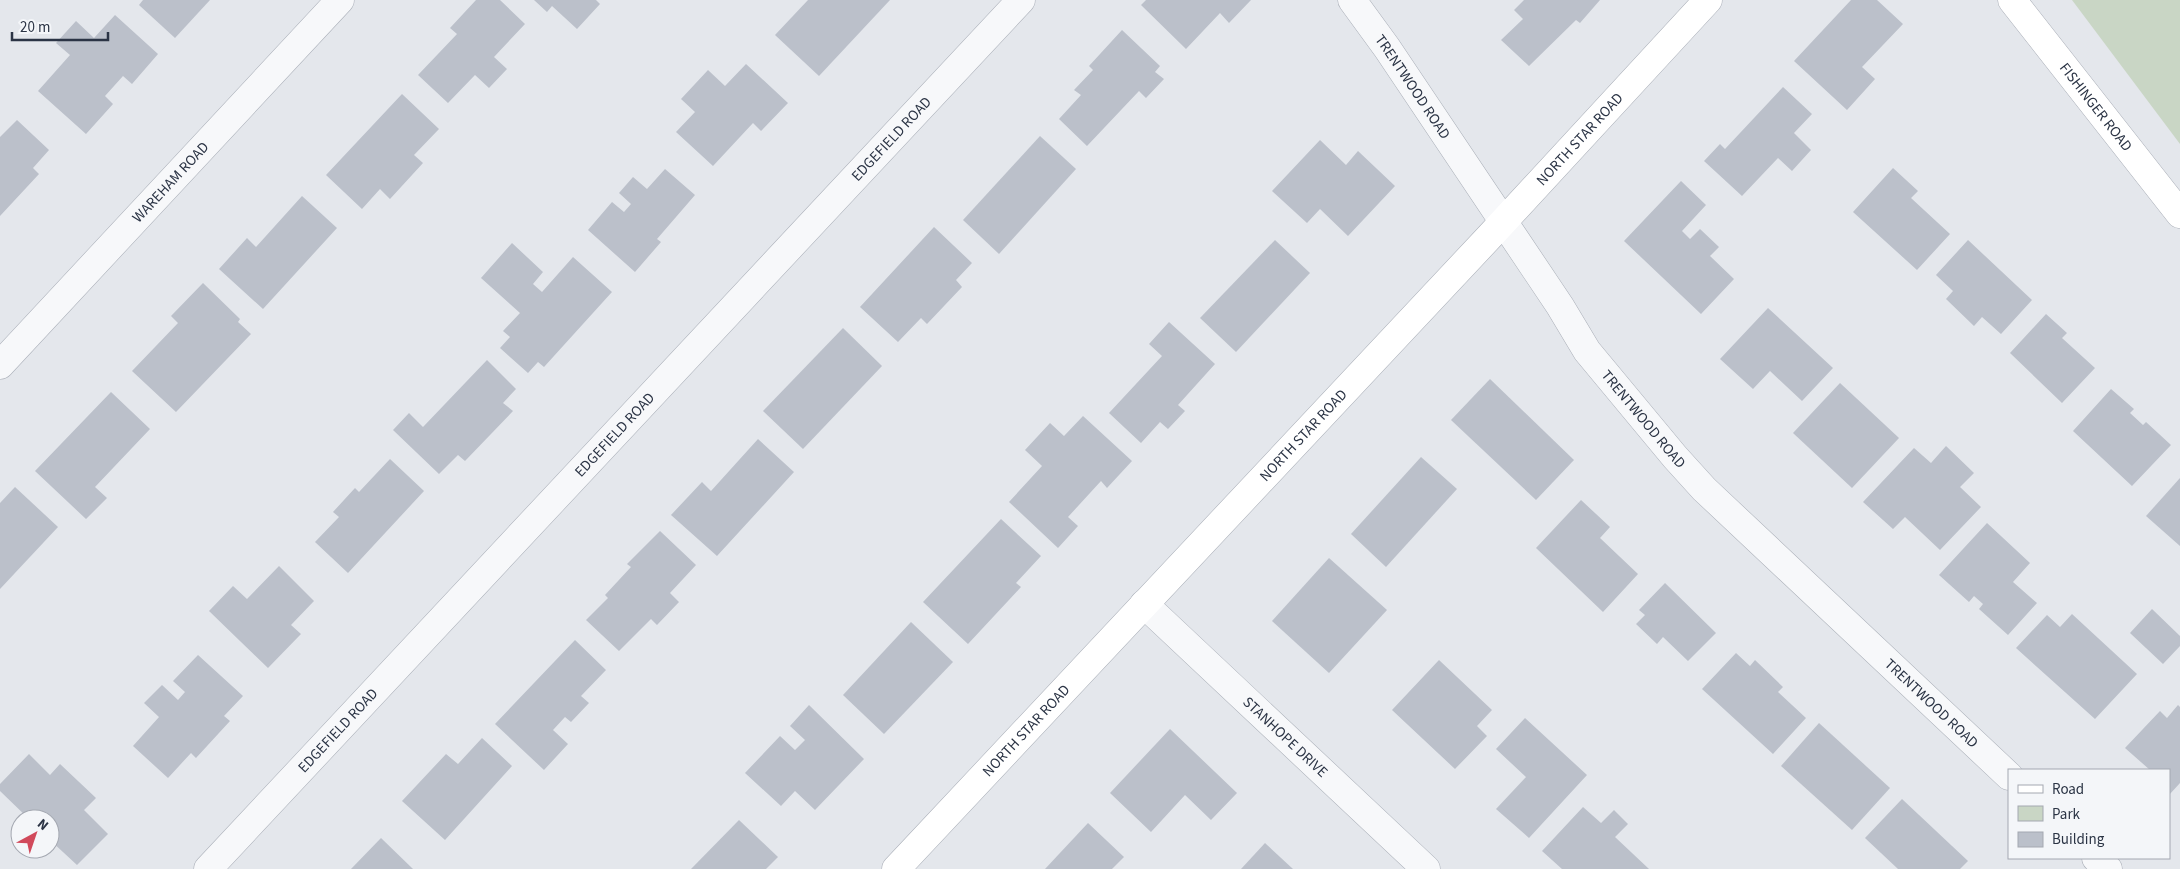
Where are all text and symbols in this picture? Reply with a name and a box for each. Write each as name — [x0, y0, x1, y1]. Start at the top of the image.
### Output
scale bar — [12, 10, 109, 42]
text: 20 m — [20, 17, 50, 38]
street label: TRENTWOOD ROAD — [1370, 30, 1456, 143]
street label: FISHINGER ROAD — [2055, 58, 2137, 156]
street label: NORTH STAR ROAD — [1531, 88, 1628, 190]
street label: EDGEFIELD ROAD — [846, 92, 936, 186]
street label: WAREHAM ROAD — [127, 137, 214, 227]
street label: TRENTWOOD ROAD — [1597, 365, 1691, 473]
street label: NORTH STAR ROAD — [1255, 384, 1352, 486]
street label: EDGEFIELD ROAD — [570, 388, 659, 481]
street label: TRENTWOOD ROAD — [1880, 654, 1983, 753]
street label: NORTH STAR ROAD — [977, 680, 1075, 781]
street label: EDGEFIELD ROAD — [293, 683, 383, 777]
street label: STANHOPE DRIVE — [1238, 692, 1333, 782]
legend — [2008, 769, 2170, 859]
text: Road — [2052, 779, 2084, 800]
text: Park — [2052, 804, 2081, 825]
north arrow — [10, 809, 60, 859]
text: N — [33, 814, 53, 835]
text: Building — [2052, 829, 2105, 850]

